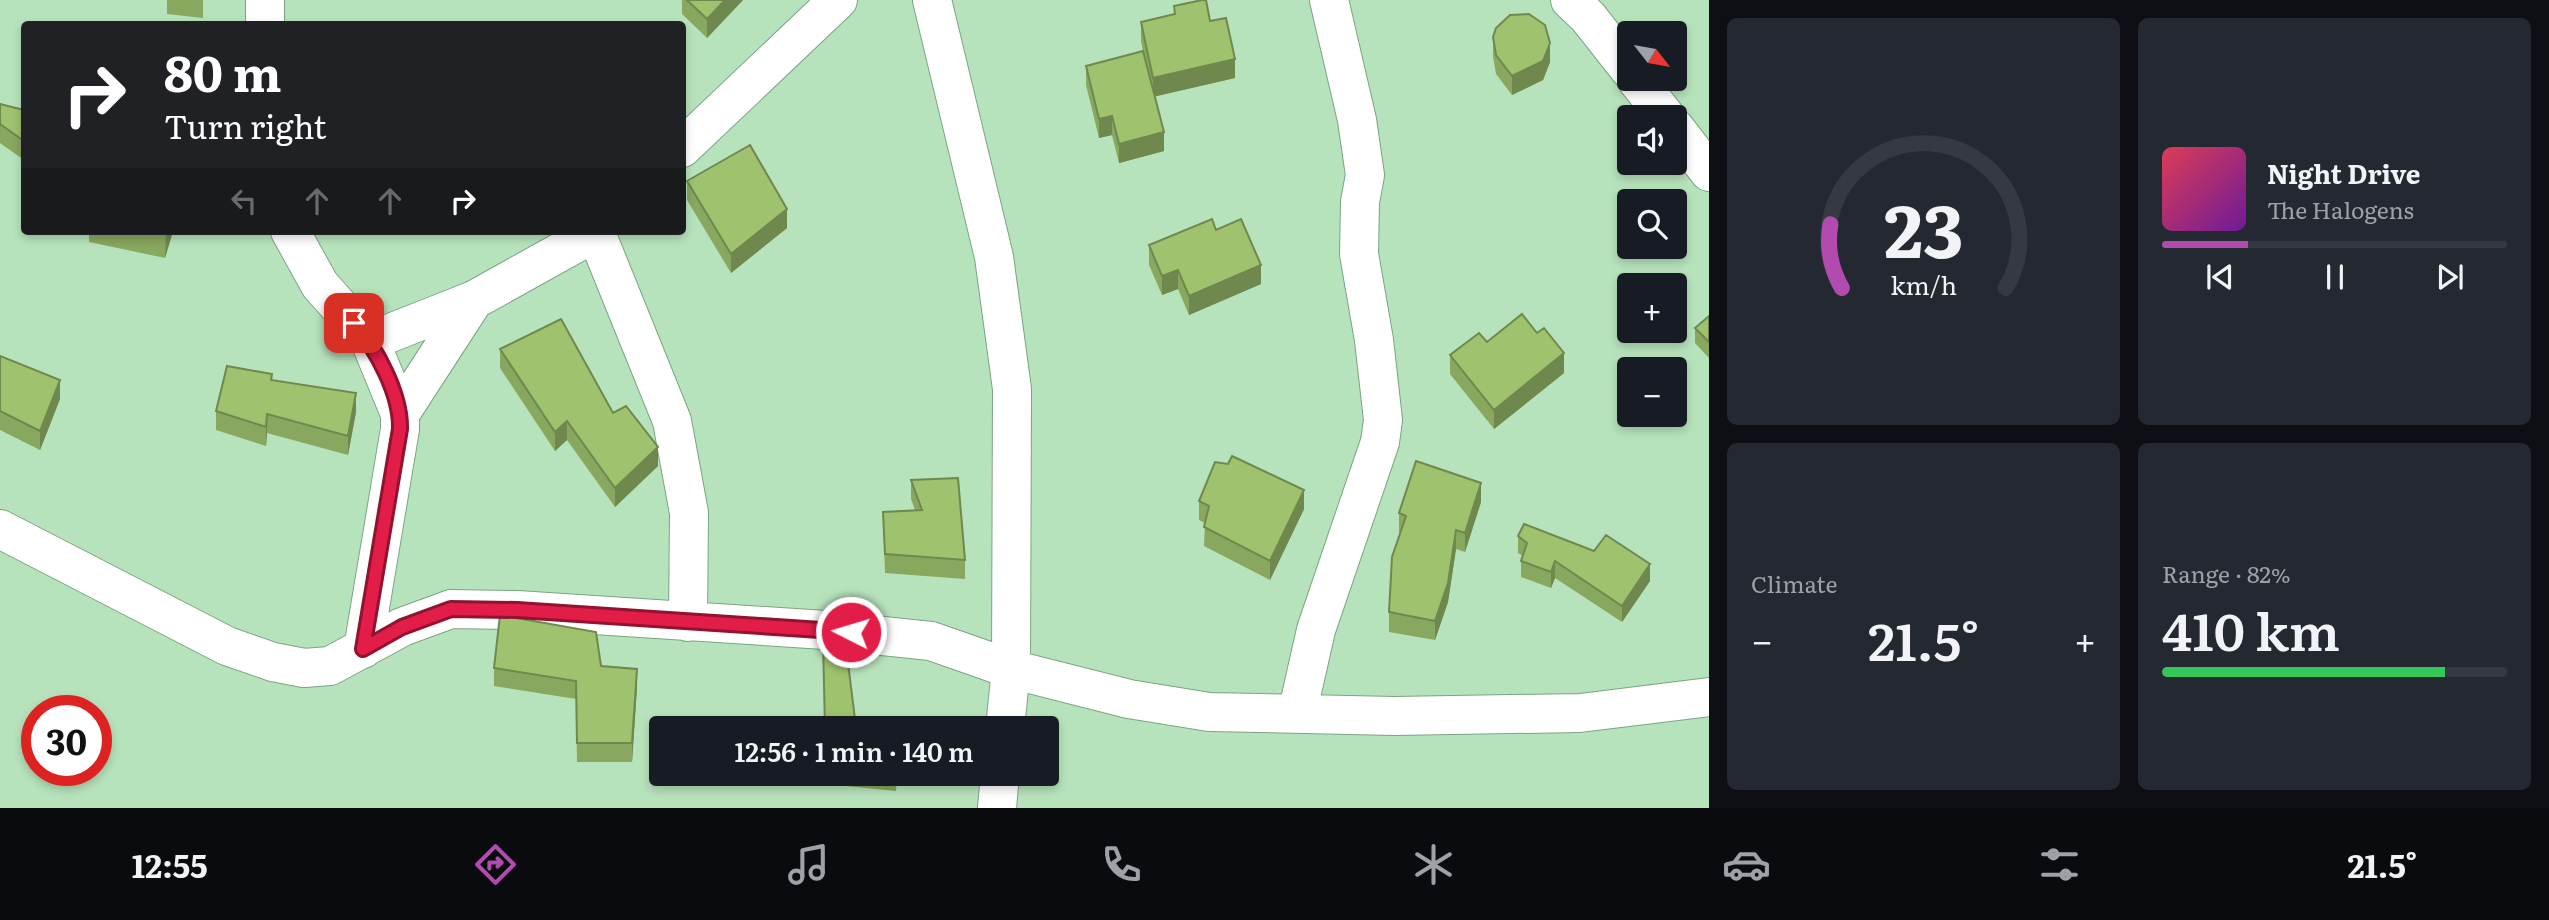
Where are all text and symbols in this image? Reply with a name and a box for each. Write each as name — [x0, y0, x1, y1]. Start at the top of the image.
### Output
north arrow — [1617, 21, 1687, 91]
map controls — [1617, 21, 1687, 427]
text: 80 m — [164, 34, 282, 107]
icon: right — [49, 49, 140, 140]
text: Turn right — [164, 101, 326, 149]
button: sound — [1617, 105, 1687, 175]
text: Night Drive — [2267, 153, 2421, 192]
text: 23 — [1884, 172, 1963, 280]
icon: left — [225, 182, 263, 220]
icon: ahead — [298, 182, 336, 220]
icon: ahead — [371, 182, 409, 220]
icon: right — [444, 182, 482, 220]
button: search — [1617, 189, 1687, 259]
text: The Halogens — [2267, 192, 2414, 226]
icon: previous — [2201, 258, 2239, 296]
icon: pause — [2316, 258, 2354, 296]
icon: next — [2431, 258, 2469, 296]
text: km/h — [1890, 266, 1957, 303]
button: + — [1617, 273, 1687, 343]
pin — [324, 293, 384, 353]
icon: arrive — [335, 304, 373, 342]
button: − — [1617, 357, 1687, 427]
text: Range · 82% — [2162, 556, 2290, 590]
text: Climate — [1751, 566, 1837, 600]
text: 410 km — [2162, 590, 2340, 667]
position arrow — [814, 595, 888, 669]
text: 21.5° — [1868, 600, 1979, 677]
text: − — [1751, 610, 1773, 667]
text: + — [2074, 610, 2096, 667]
speed limit sign: 30 — [21, 695, 112, 786]
text: 12:56 · 1 min · 140 m — [734, 731, 974, 770]
text: 12:55 — [132, 840, 208, 888]
icon: directions — [471, 840, 520, 889]
icon: music — [784, 840, 833, 889]
icon: phone — [1097, 840, 1146, 889]
icon: climate — [1409, 840, 1458, 889]
icon: car — [1722, 840, 1771, 889]
icon: filters — [2035, 840, 2084, 889]
text: 21.5° — [2347, 840, 2417, 888]

